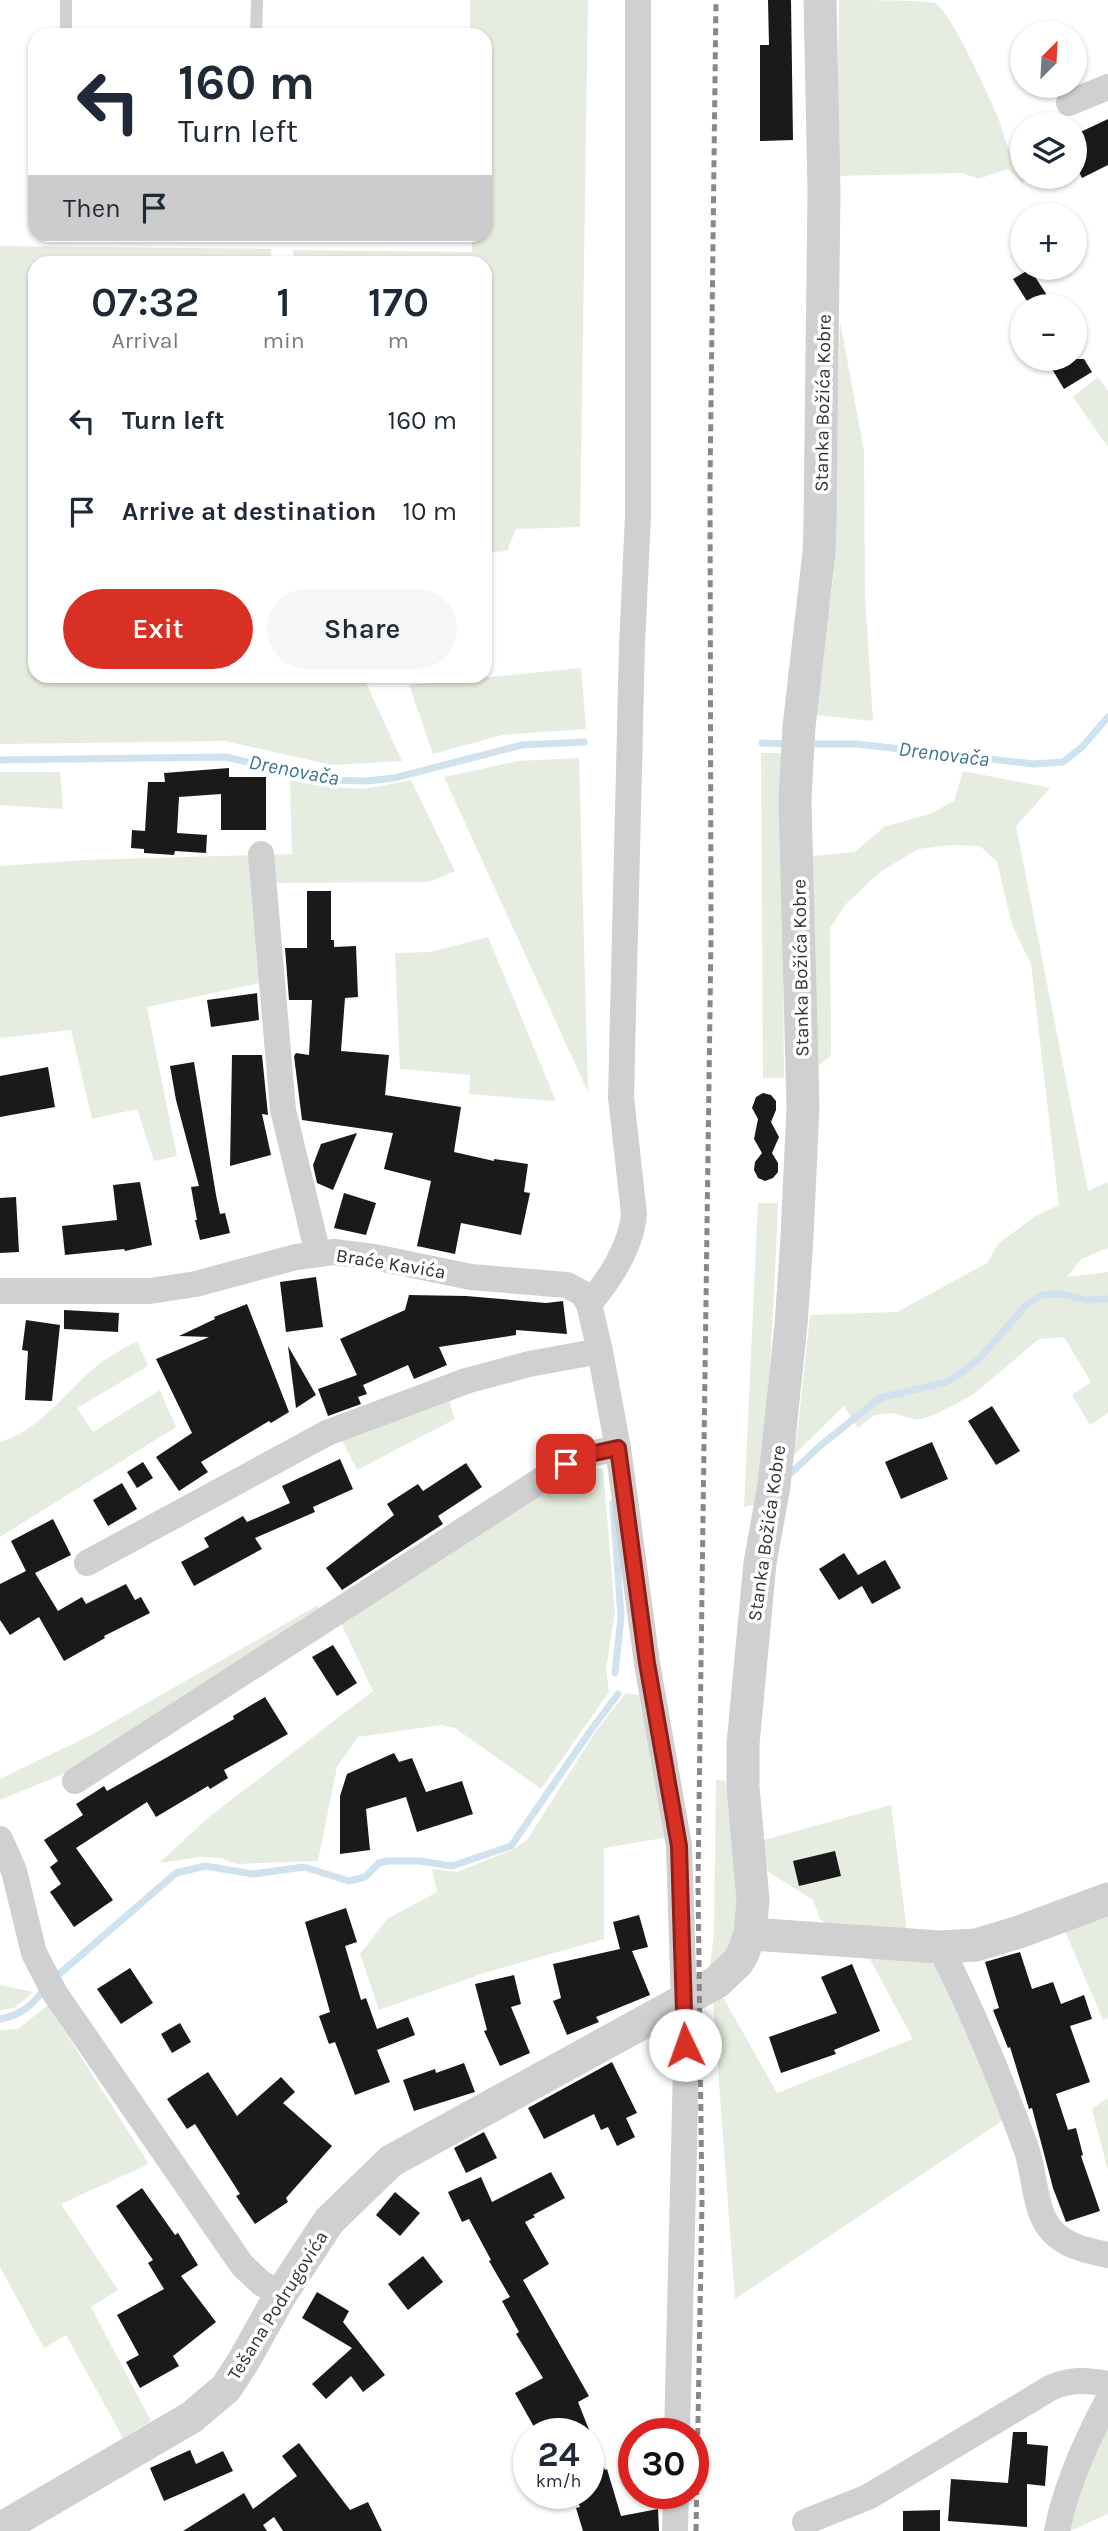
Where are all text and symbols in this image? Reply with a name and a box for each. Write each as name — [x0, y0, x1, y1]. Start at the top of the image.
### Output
north arrow — [1010, 21, 1087, 98]
map controls — [1010, 21, 1087, 371]
text: 160 m — [178, 54, 315, 111]
icon: left — [63, 56, 154, 147]
button: layers — [1010, 112, 1087, 189]
text: Turn left — [178, 113, 298, 150]
icon: arrive — [135, 189, 173, 227]
text: Then — [63, 193, 121, 224]
button: + — [1010, 203, 1087, 280]
text: 07:32 — [91, 277, 199, 327]
text: 1 — [276, 277, 291, 327]
text: 170 — [368, 277, 429, 327]
button: − — [1010, 294, 1087, 371]
street label: Stanka Božića Kobre — [810, 314, 836, 492]
text: Arrival — [112, 327, 179, 354]
text: min — [262, 327, 305, 354]
text: m — [388, 327, 409, 354]
icon: left — [63, 402, 101, 440]
text: Turn left — [122, 405, 224, 436]
text: 160 m — [388, 405, 457, 436]
icon: arrive — [63, 493, 101, 531]
text: Arrive at destination — [122, 496, 376, 527]
text: 10 m — [402, 496, 457, 527]
button: Exit — [63, 589, 253, 669]
button: Share — [267, 589, 457, 669]
water label: Drenovača — [897, 737, 991, 771]
water label: Drenovača — [247, 749, 341, 791]
street label: Stanka Božića Kobre — [788, 879, 814, 1057]
street label: Braće Kavića — [334, 1244, 447, 1284]
pin — [536, 1434, 596, 1494]
street label: Stanka Božića Kobre — [744, 1444, 790, 1623]
icon: arrive — [547, 1445, 585, 1483]
position arrow — [648, 2008, 722, 2082]
street label: Tešana Podrugovića — [223, 2227, 333, 2384]
speed limit sign: 30 — [618, 2418, 709, 2509]
text: 24 — [538, 2434, 580, 2475]
text: km/h — [536, 2470, 581, 2492]

